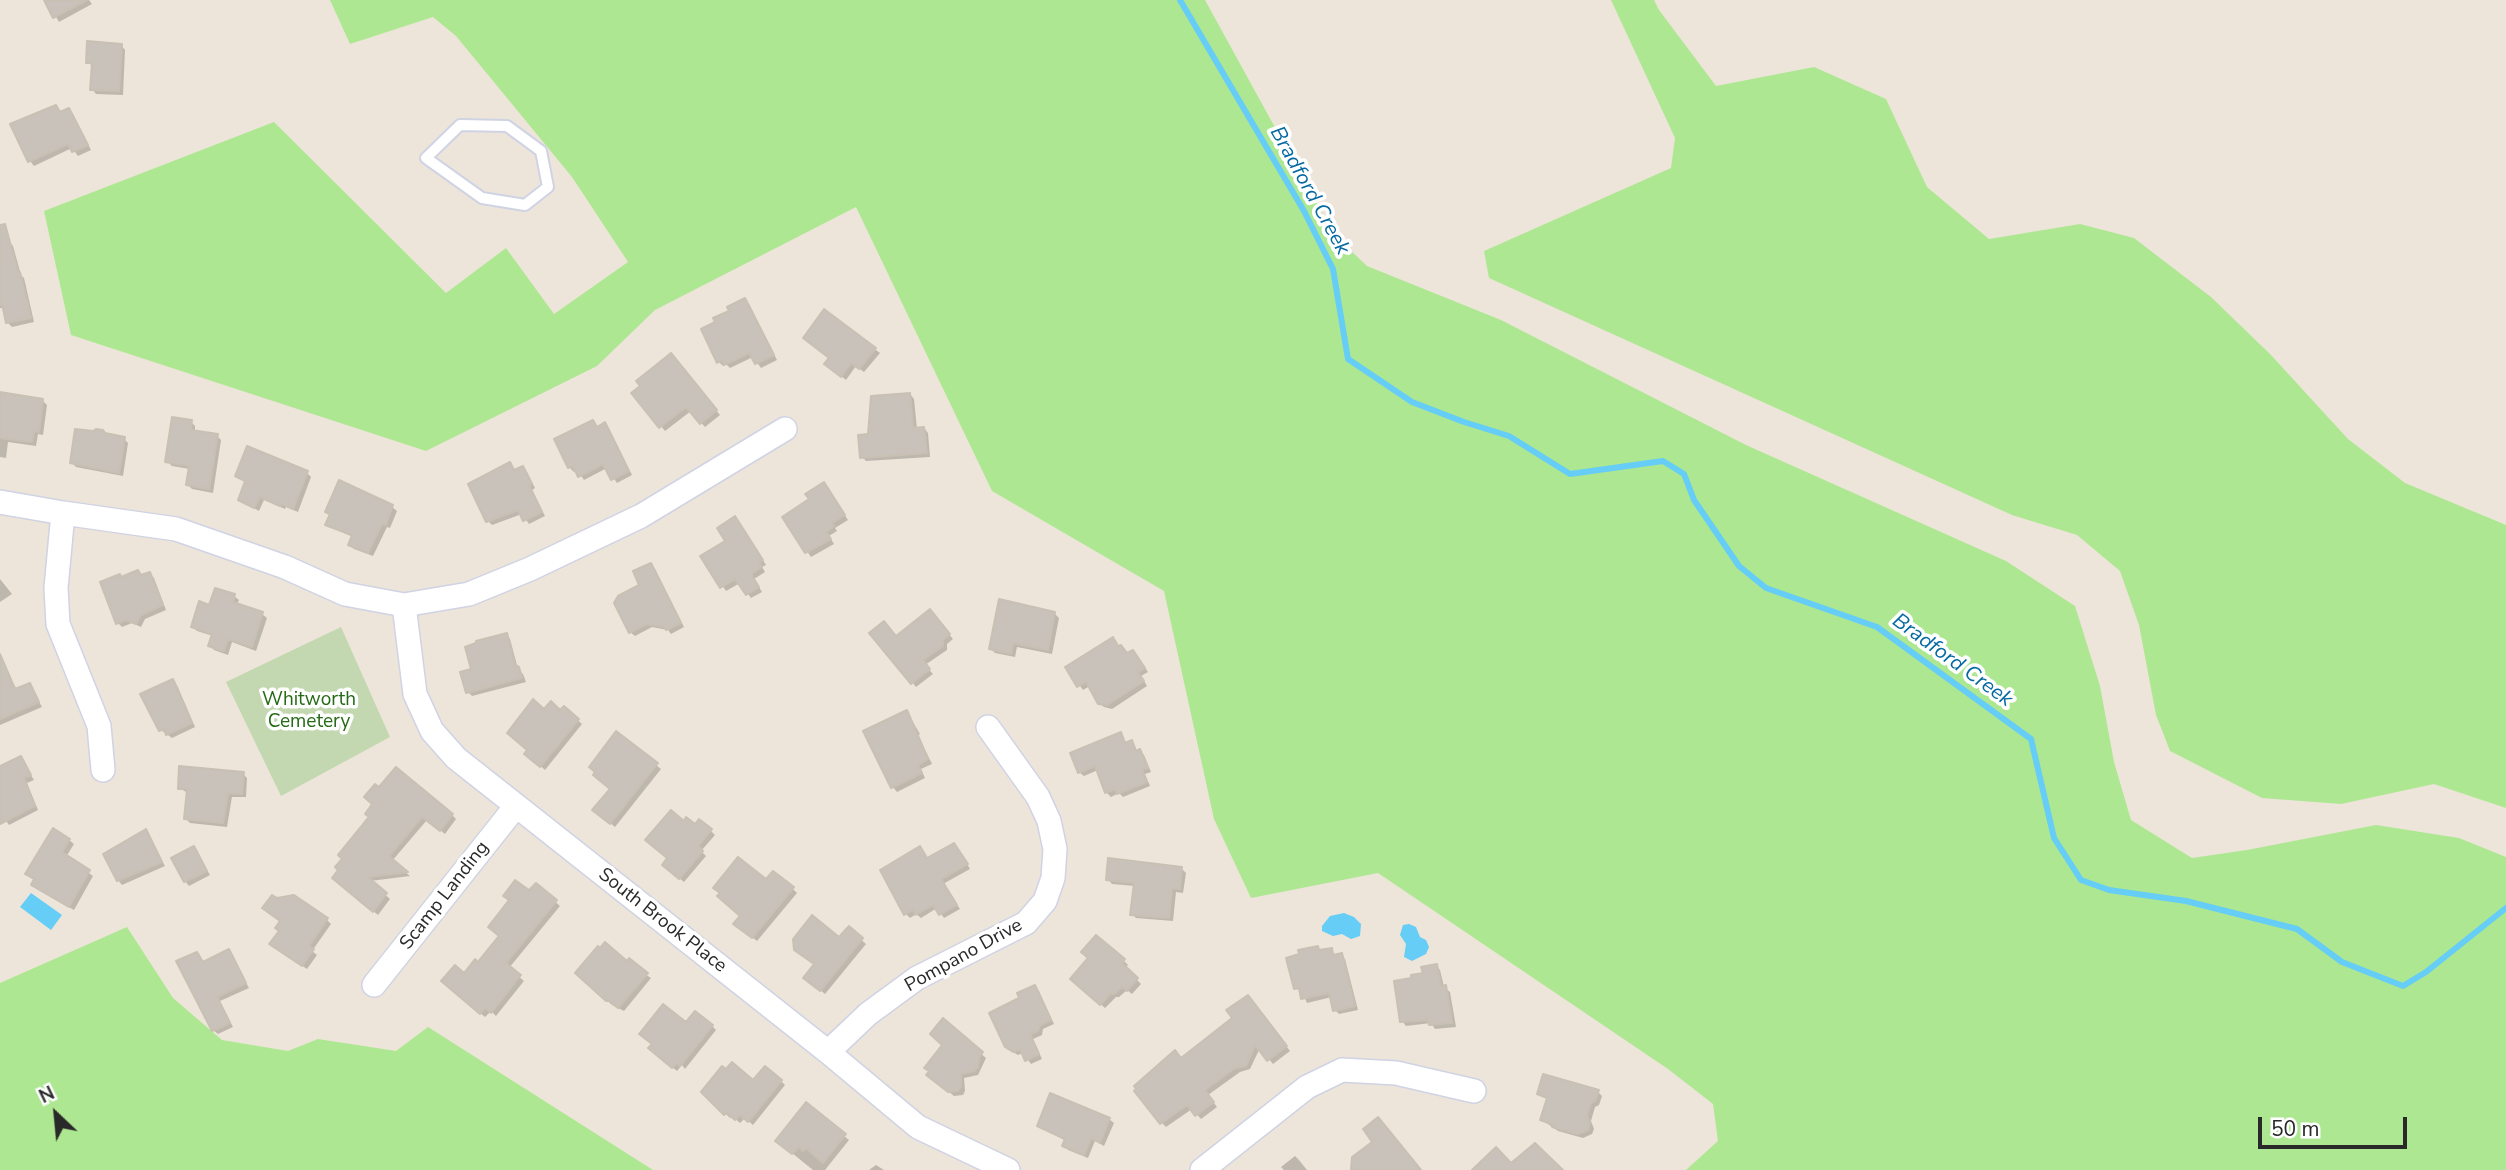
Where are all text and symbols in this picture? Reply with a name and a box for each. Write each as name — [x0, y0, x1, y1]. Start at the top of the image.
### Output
water label: Bradford Creek — [1263, 122, 1355, 260]
water label: Bradford Creek — [1887, 609, 2017, 713]
park label: Whitworth Cemetery — [262, 689, 356, 733]
street label: Scamp Landing — [396, 837, 494, 955]
street label: South Brook Place — [593, 864, 731, 978]
street label: Pompano Drive — [901, 914, 1027, 998]
north arrow — [21, 1079, 91, 1149]
text: N — [35, 1080, 59, 1110]
scale bar — [2261, 1104, 2410, 1148]
text: 50 m — [2271, 1115, 2320, 1143]

